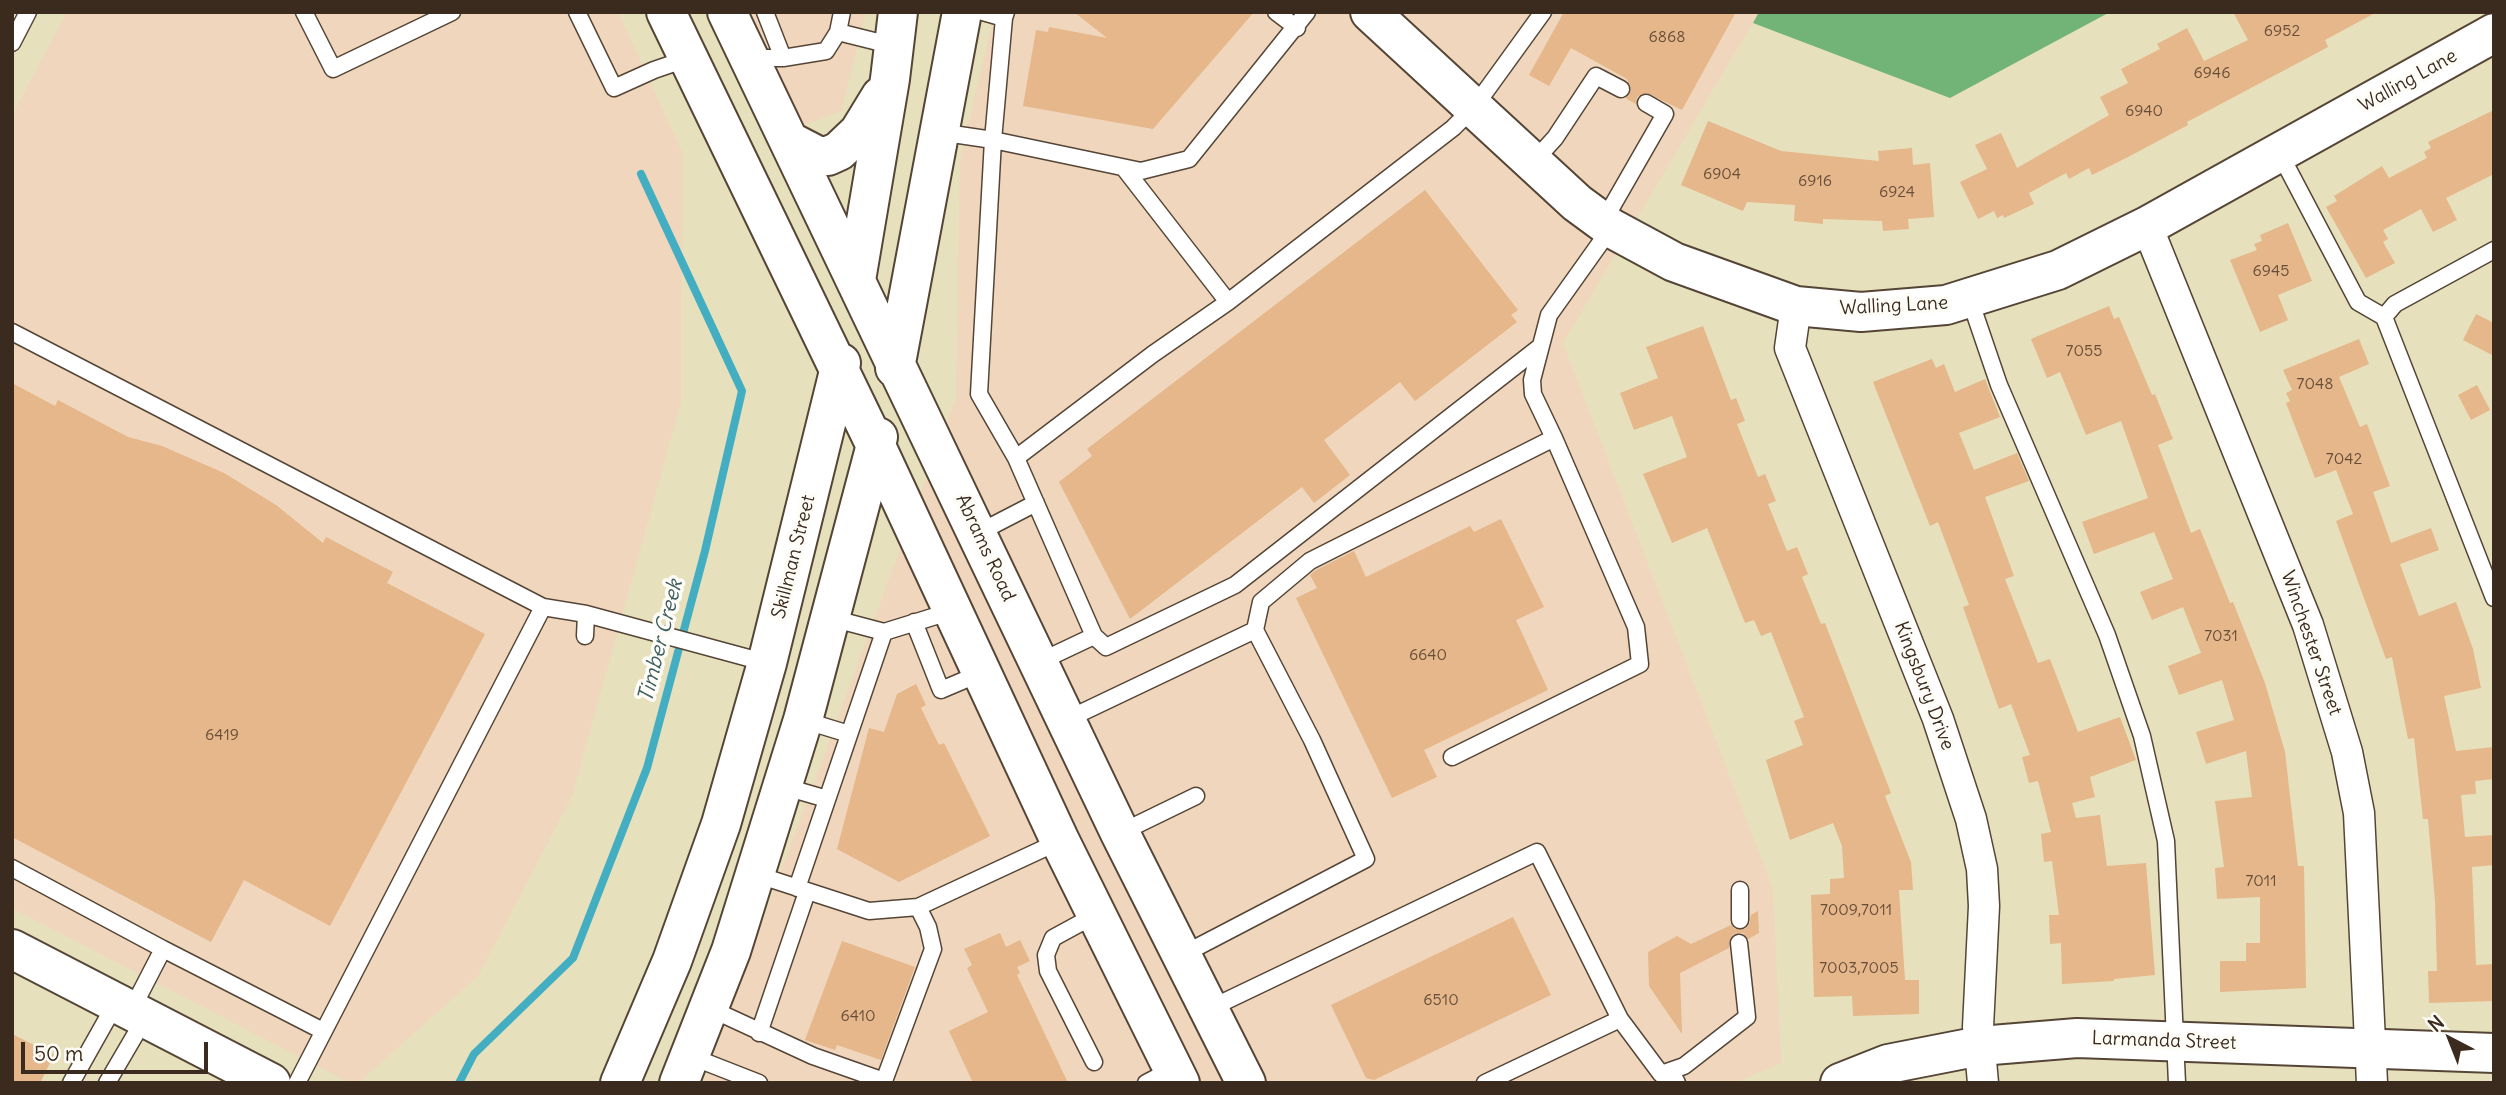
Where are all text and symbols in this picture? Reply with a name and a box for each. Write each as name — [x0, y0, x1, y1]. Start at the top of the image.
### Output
house number: 6952 — [2264, 21, 2300, 41]
house number: 6868 — [1649, 27, 1685, 47]
street label: Walling Lane — [2355, 45, 2461, 117]
house number: 6946 — [2194, 63, 2230, 83]
house number: 6940 — [2125, 101, 2163, 121]
house number: 6904 — [1703, 164, 1741, 184]
house number: 6916 — [1798, 171, 1832, 191]
house number: 6924 — [1879, 182, 1915, 202]
house number: 6945 — [2253, 261, 2289, 281]
street label: Walling Lane — [1839, 292, 1949, 320]
house number: 7055 — [2066, 341, 2102, 361]
house number: 7048 — [2297, 374, 2333, 394]
house number: 7042 — [2326, 449, 2362, 469]
street label: Abrams Road — [950, 491, 1020, 605]
street label: Skillman Street — [768, 493, 820, 621]
street label: Winchester Street — [2276, 568, 2346, 718]
water label: Timber Creek — [634, 577, 688, 705]
street label: Kingsbury Drive — [1889, 619, 1959, 753]
house number: 7031 — [2204, 626, 2238, 646]
house number: 6640 — [1409, 645, 1447, 665]
house number: 6419 — [205, 725, 239, 745]
house number: 7011 — [2245, 871, 2277, 891]
house number: 7009,7011 — [1820, 900, 1892, 920]
house number: 7003,7005 — [1819, 958, 1899, 978]
house number: 6510 — [1423, 990, 1459, 1010]
north arrow — [2415, 1004, 2485, 1074]
house number: 6410 — [840, 1006, 876, 1026]
text: N — [2423, 1010, 2449, 1037]
street label: Larmanda Street — [2091, 1027, 2237, 1055]
scale bar — [24, 1028, 212, 1072]
text: 50 m — [34, 1040, 83, 1067]

